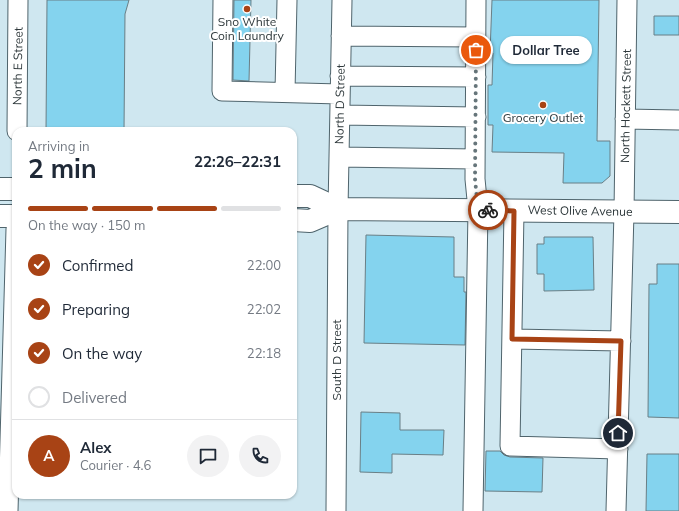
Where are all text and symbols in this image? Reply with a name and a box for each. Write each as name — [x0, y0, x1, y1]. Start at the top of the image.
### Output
marker: Sno White Coin Laundry — [242, 4, 252, 14]
place label: Sno White Coin Laundry — [210, 14, 284, 43]
street label: North E Street — [9, 27, 26, 105]
pin — [459, 33, 493, 67]
callout: Dollar Tree — [500, 36, 592, 64]
icon: bag — [465, 39, 487, 61]
text: Dollar Tree — [512, 42, 580, 58]
street label: North Hockett Street — [617, 49, 634, 163]
street label: North D Street — [331, 64, 348, 144]
marker: Grocery Outlet — [538, 100, 548, 110]
place label: Grocery Outlet — [503, 110, 583, 125]
text: Arriving in — [28, 138, 90, 154]
text: 2 min — [28, 152, 97, 185]
text: 22:26–22:31 — [194, 152, 281, 171]
courier — [468, 190, 508, 230]
icon: bike — [477, 199, 499, 221]
street label: West Olive Avenue — [527, 202, 633, 219]
text: On the way · 150 m — [28, 217, 145, 233]
icon: check — [28, 254, 50, 276]
text: Confirmed — [62, 256, 133, 275]
text: 22:00 — [247, 257, 281, 273]
icon: check — [28, 298, 50, 320]
text: Preparing — [62, 300, 130, 319]
text: 22:02 — [247, 301, 281, 317]
street label: South D Street — [329, 320, 344, 400]
icon: check — [28, 342, 50, 364]
text: On the way — [62, 344, 142, 363]
text: 22:18 — [247, 345, 281, 361]
text: Delivered — [62, 388, 127, 407]
pin — [601, 416, 635, 450]
icon: home — [607, 422, 629, 444]
button: chat — [187, 435, 229, 477]
button: phone — [239, 435, 281, 477]
text: Alex — [80, 438, 112, 457]
text: A — [43, 446, 55, 465]
text: Courier · 4.6 — [80, 457, 151, 473]

